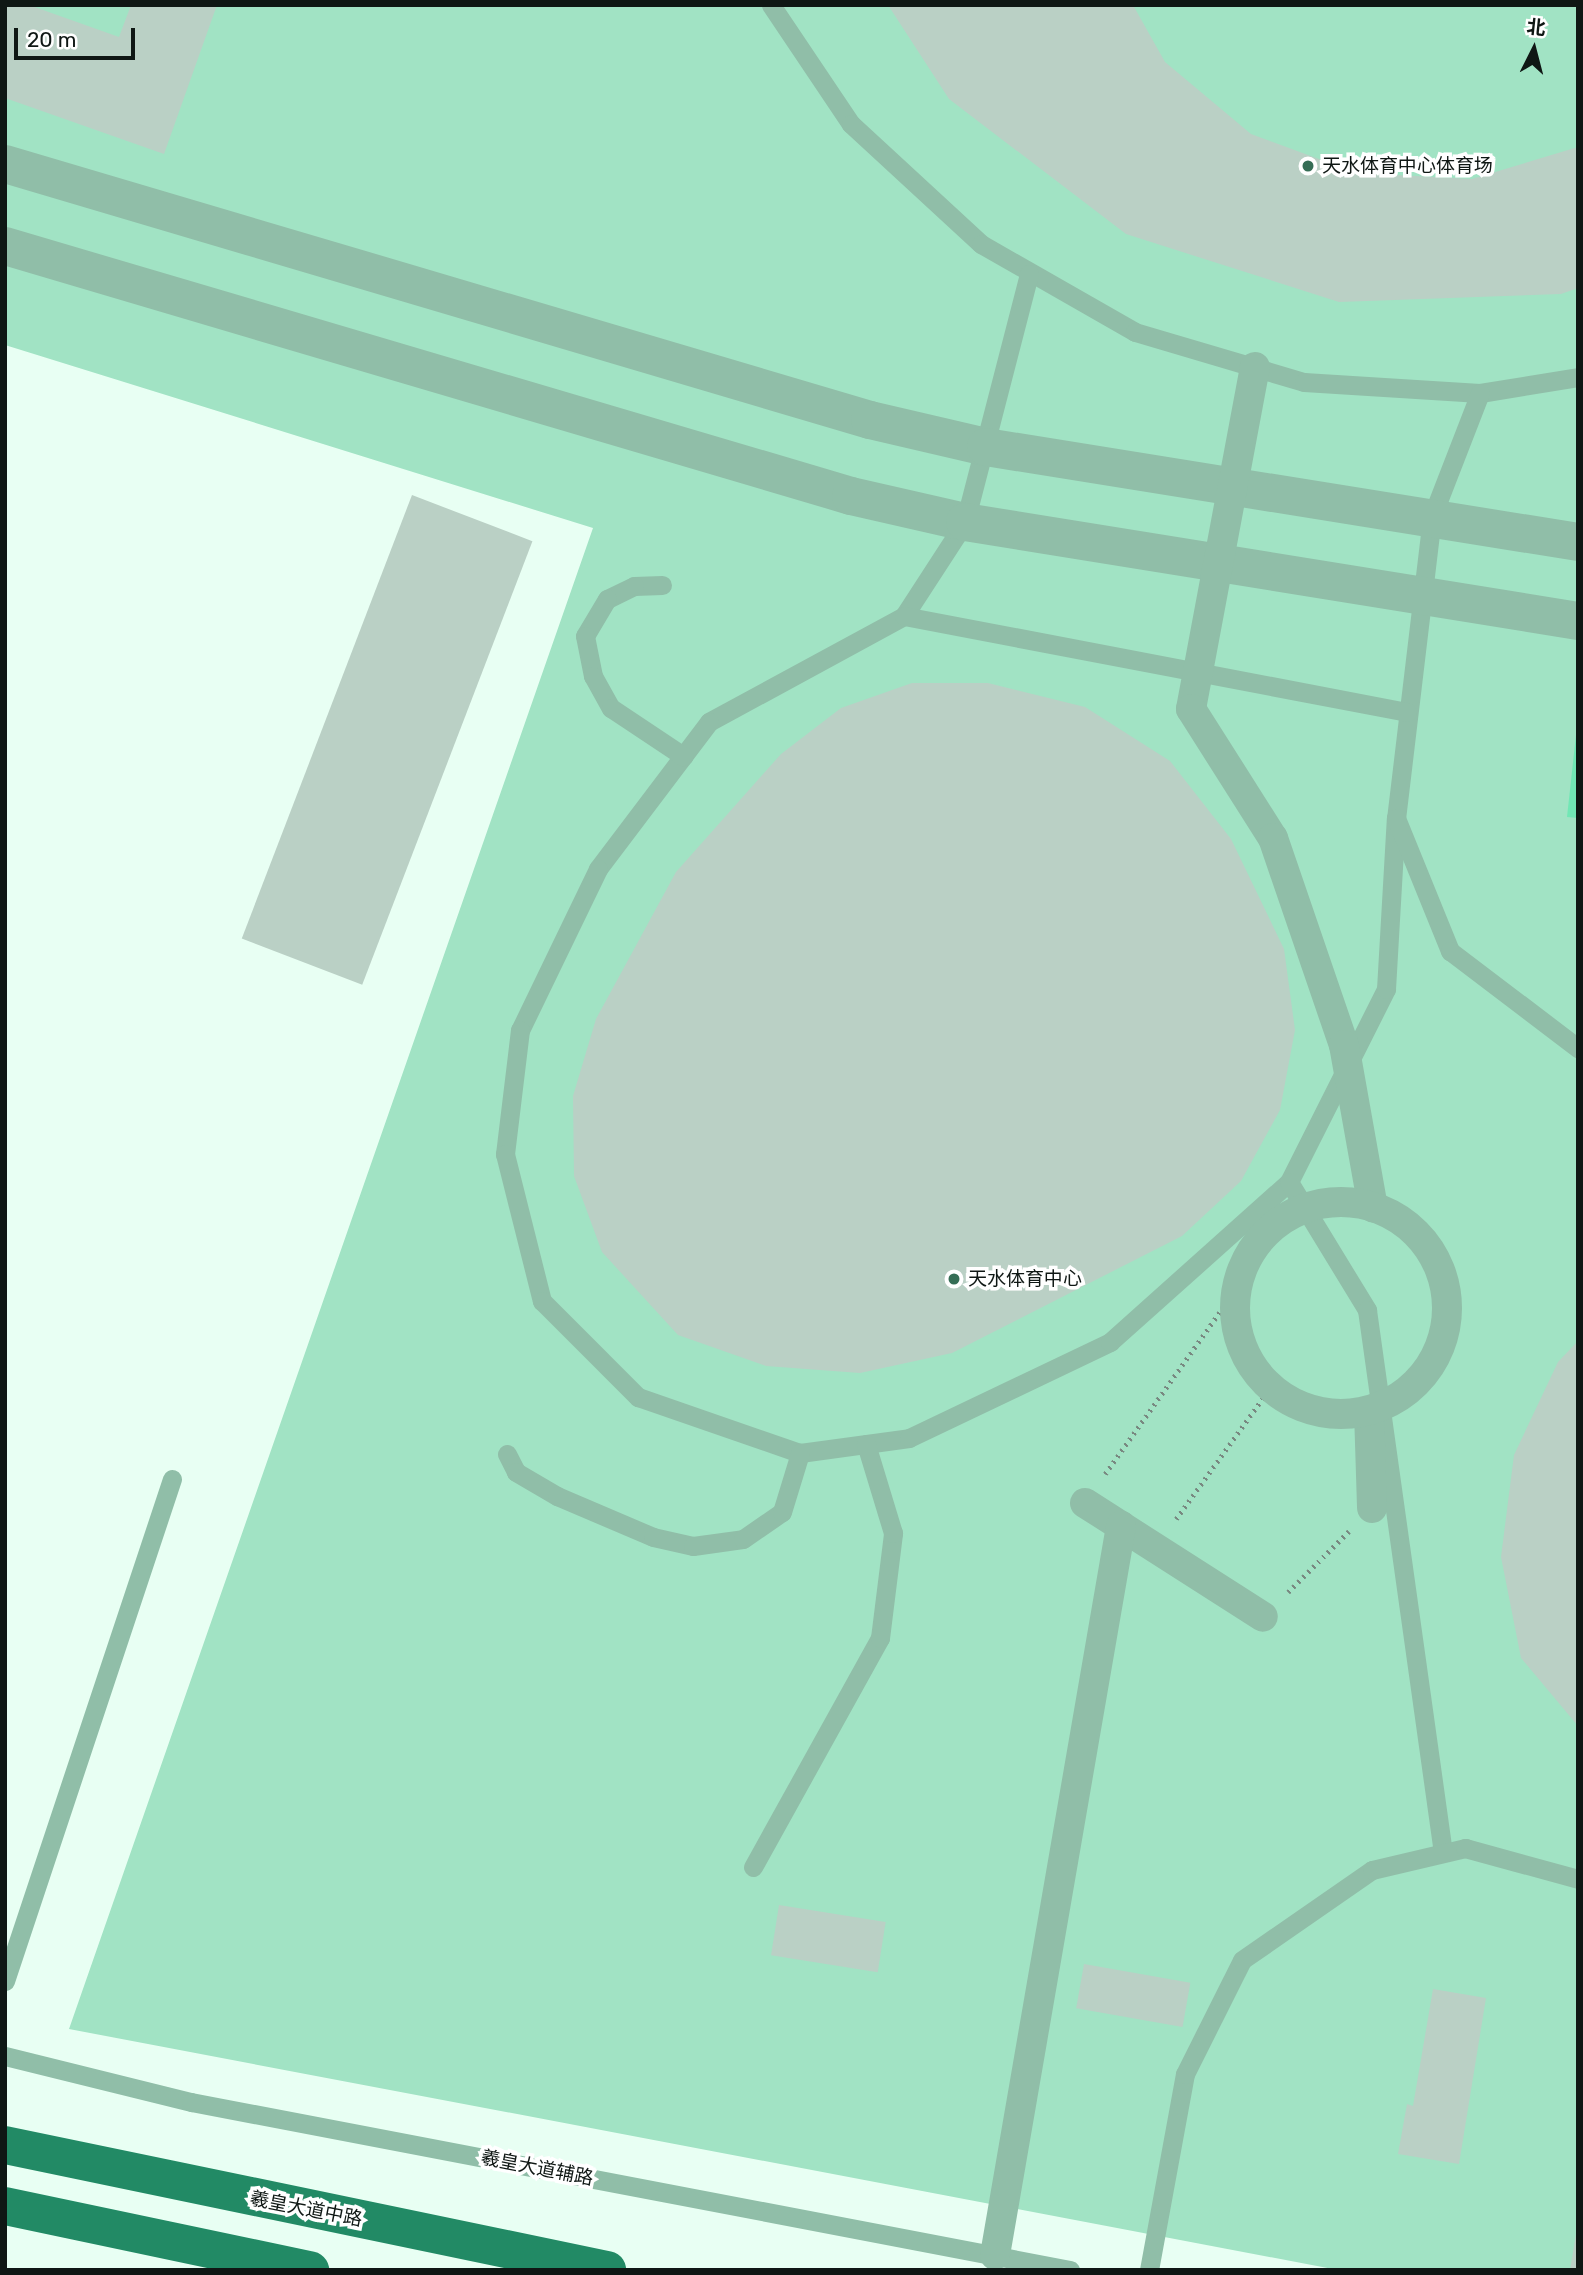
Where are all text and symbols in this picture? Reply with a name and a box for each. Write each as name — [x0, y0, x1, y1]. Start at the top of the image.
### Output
scale bar — [18, 14, 138, 58]
north arrow — [1499, 14, 1569, 84]
text: 北 — [1526, 15, 1547, 40]
text: 20 m — [27, 27, 76, 52]
place label: 天水体育中心体育场 — [1322, 155, 1493, 177]
marker: 天水体育中心体育场 — [1300, 158, 1316, 174]
place label: 天水体育中心 — [968, 1268, 1082, 1290]
marker: 天水体育中心 — [946, 1271, 962, 1287]
street label: 羲皇大道辅路 — [479, 2146, 595, 2190]
street label: 羲皇大道中路 — [248, 2187, 364, 2231]

